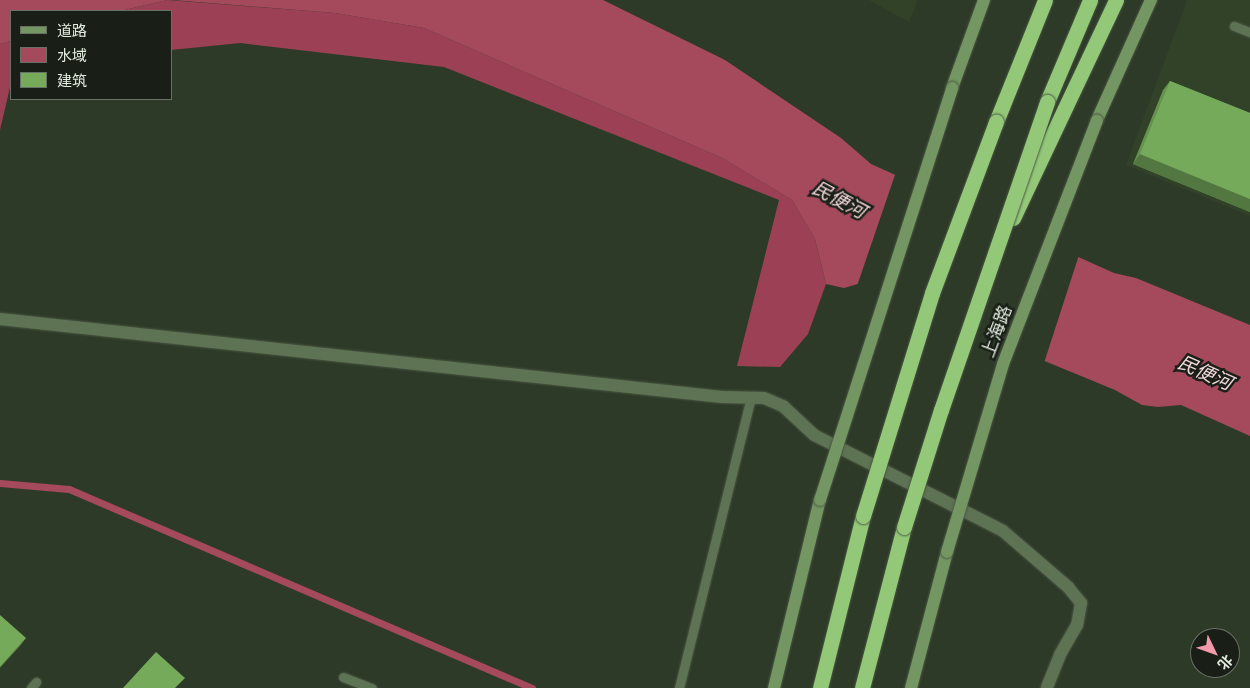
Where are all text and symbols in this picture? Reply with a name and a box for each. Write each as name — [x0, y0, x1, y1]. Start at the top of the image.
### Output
legend — [10, 10, 172, 100]
text: 道路 — [57, 20, 87, 41]
text: 水域 — [57, 45, 87, 66]
text: 建筑 — [57, 70, 87, 91]
water label: 民便河 — [808, 177, 870, 223]
street label: 上海路 — [976, 302, 1016, 360]
water label: 民便河 — [1174, 351, 1236, 395]
north arrow — [1190, 628, 1240, 678]
text: 北 — [1214, 651, 1238, 674]

